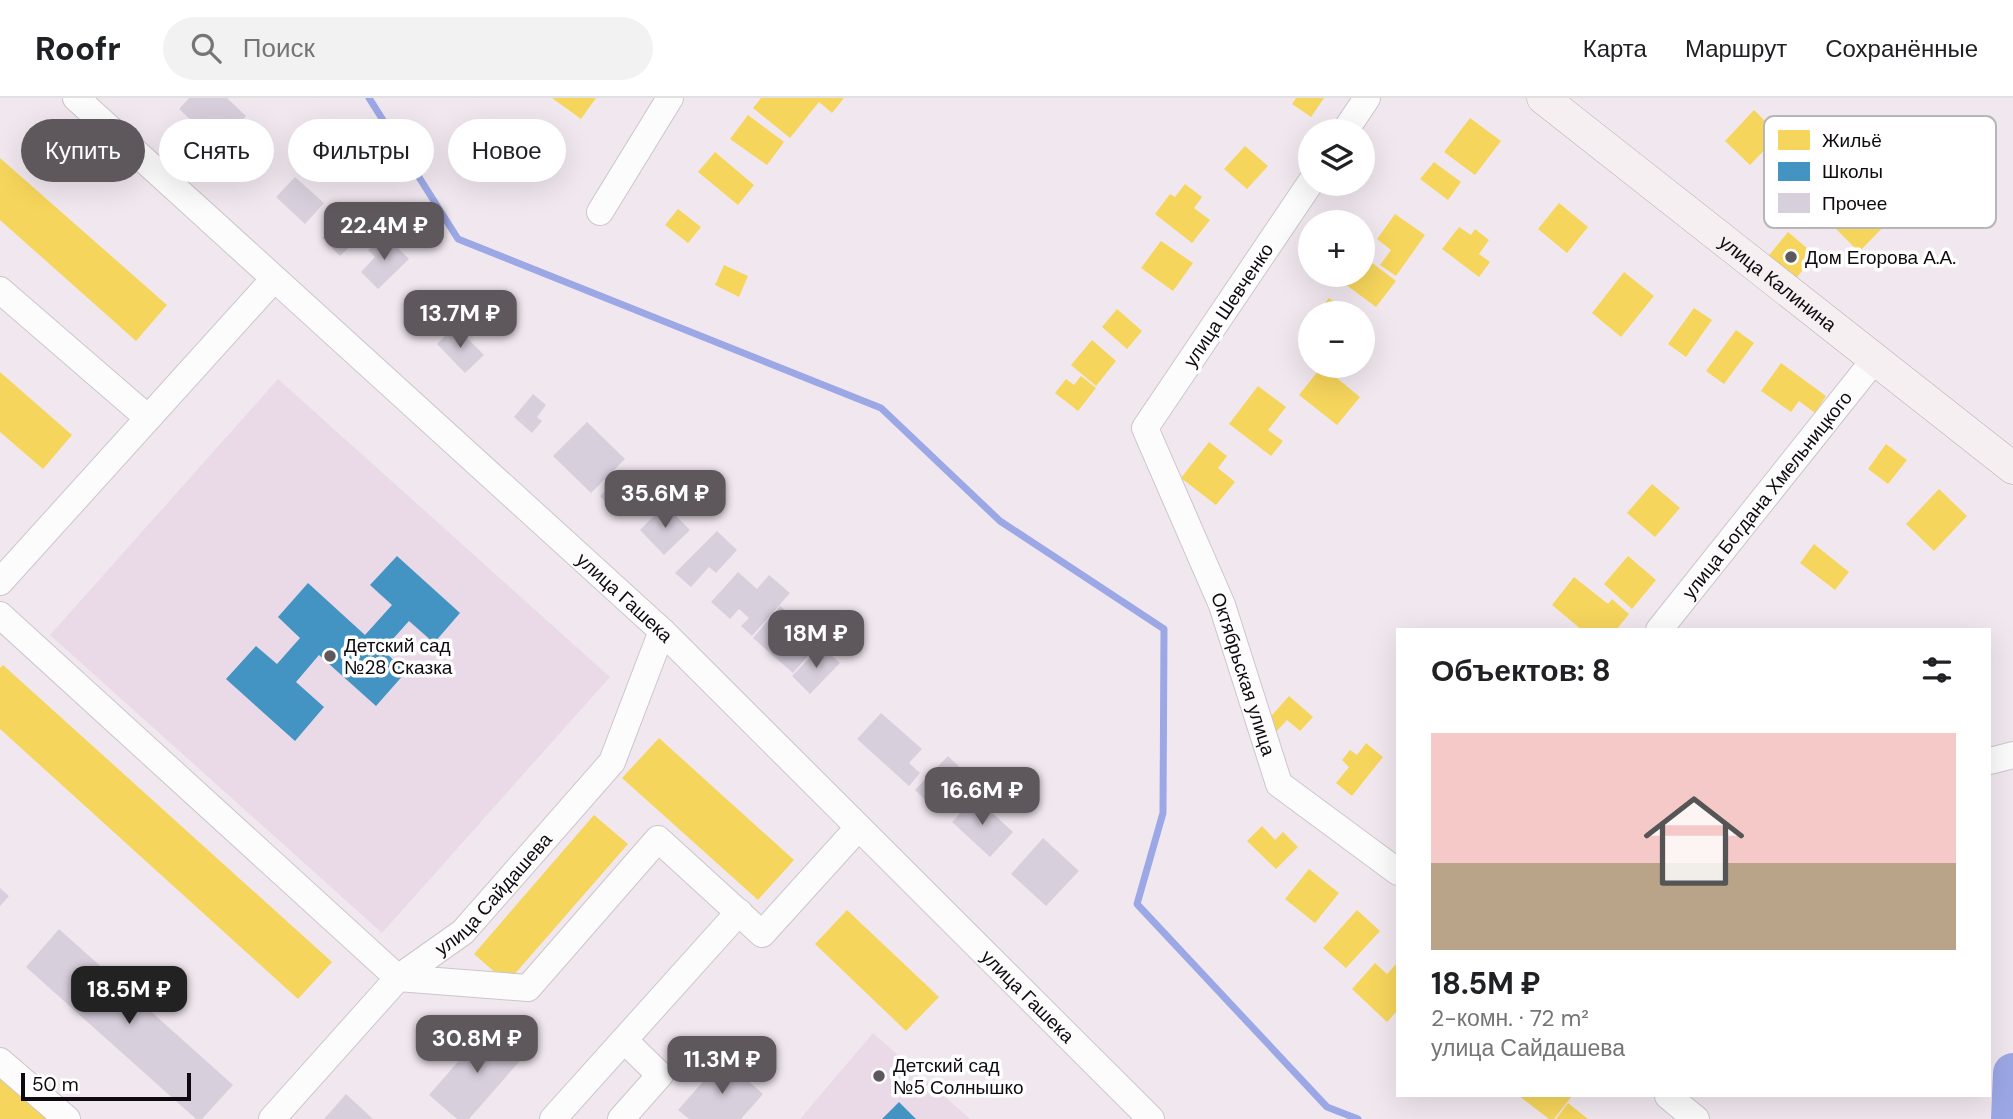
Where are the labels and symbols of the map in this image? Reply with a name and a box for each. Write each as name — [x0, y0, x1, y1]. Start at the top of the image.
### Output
legend — [1764, 116, 1996, 228]
text: Жильё — [1822, 128, 1882, 153]
text: Школы — [1822, 159, 1883, 184]
text: Прочее — [1822, 191, 1887, 216]
pin: 22.4M ₽ — [319, 202, 449, 262]
street label: улица Калинина — [1714, 229, 1842, 338]
street label: улица Шевченко — [1178, 238, 1279, 372]
place label: Дом Егорова А.А. — [1805, 245, 1956, 270]
marker: Дом Егорова А.А. — [1783, 249, 1799, 265]
pin: 13.7M ₽ — [395, 290, 525, 350]
street label: улица Богдана Хмельницкого — [1677, 386, 1858, 604]
pin: 35.6M ₽ — [600, 470, 730, 530]
street label: улица Гашека — [571, 547, 679, 648]
street label: Октябрьская улица — [1205, 588, 1281, 759]
pin: 18M ₽ — [767, 610, 865, 670]
place label: Детский сад №28 Сказка — [344, 633, 453, 680]
marker: Детский сад №28 Сказка — [322, 648, 338, 664]
pin: 16.6M ₽ — [917, 768, 1047, 827]
street label: улица Сайдашева — [430, 827, 558, 961]
street label: улица Гашека — [975, 944, 1080, 1049]
pin: 18.5M ₽ — [64, 967, 194, 1026]
pin: 30.8M ₽ — [412, 1016, 542, 1075]
pin: 11.3M ₽ — [657, 1037, 787, 1096]
place label: Детский сад №5 Солнышко — [893, 1053, 1023, 1100]
marker: Детский сад №5 Солнышко — [871, 1068, 887, 1084]
scale bar — [21, 1070, 191, 1102]

